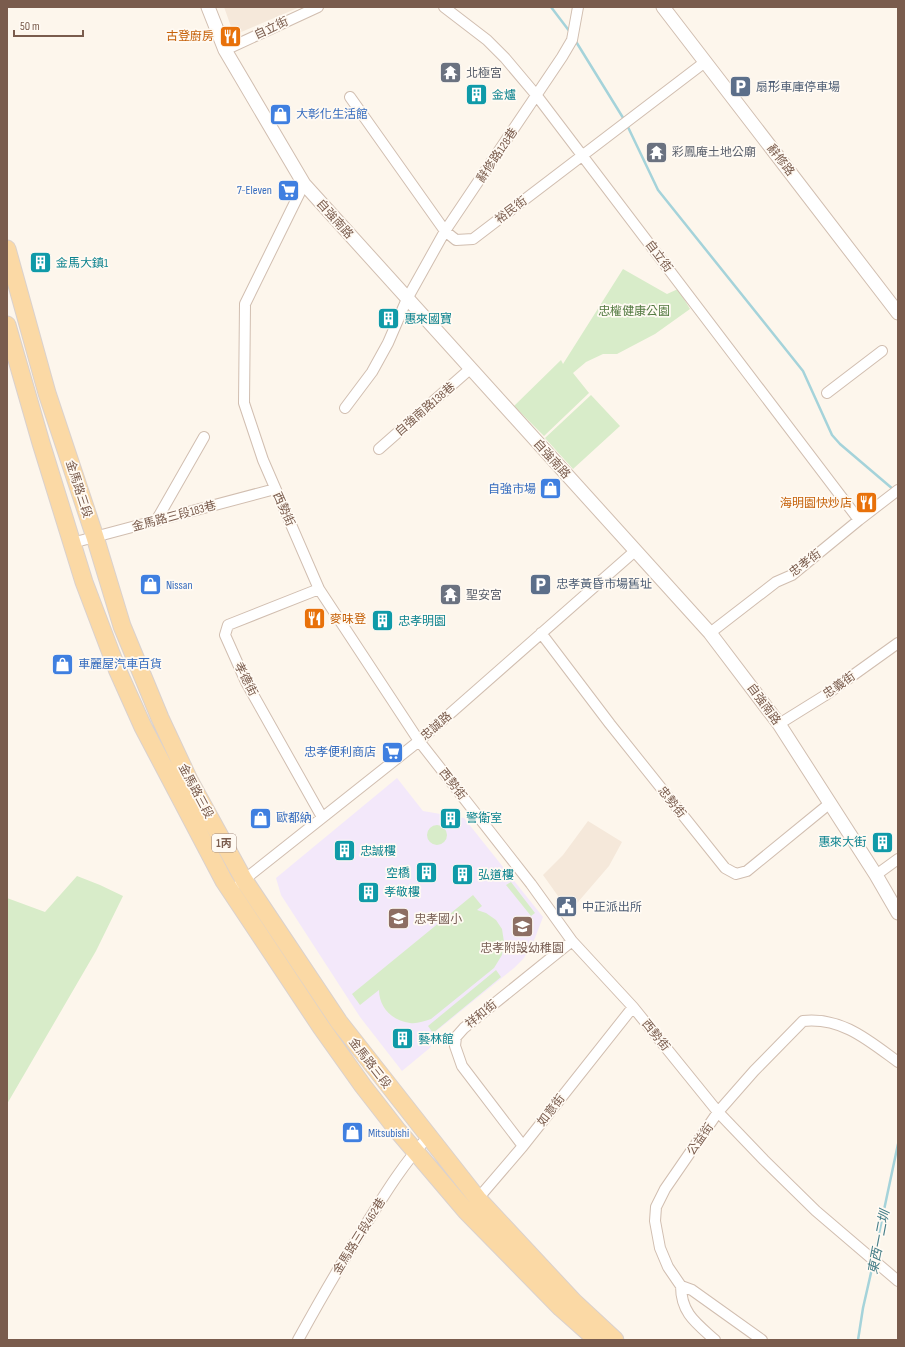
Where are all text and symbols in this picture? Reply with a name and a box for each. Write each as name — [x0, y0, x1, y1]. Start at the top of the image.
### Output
scale bar — [14, 12, 83, 38]
street label: 自立街 — [252, 14, 291, 43]
text: 50 m — [20, 19, 40, 34]
restaurant icon: 古登廚房 — [217, 23, 243, 49]
place label: 古登廚房 — [166, 29, 214, 44]
temple icon: 北極宮 — [438, 60, 464, 86]
place label: 北極宮 — [466, 66, 502, 81]
parking icon: 扇形車庫停車場 — [728, 74, 754, 100]
place label: 扇形車庫停車場 — [756, 80, 840, 95]
building icon: 金爐 — [464, 82, 490, 108]
place label: 金爐 — [492, 88, 516, 103]
shop icon: 大彰化生活館 — [267, 101, 293, 127]
place label: 大彰化生活館 — [296, 107, 368, 122]
street label: 辭修路128巷 — [474, 125, 521, 185]
temple icon: 彩鳳庵土地公廟 — [643, 139, 669, 165]
street label: 辭修路 — [764, 142, 798, 179]
place label: 彩鳳庵土地公廟 — [672, 145, 756, 160]
supermarket icon: 7-Eleven — [275, 177, 301, 203]
place label: 7-Eleven — [237, 183, 272, 198]
street label: 裕民街 — [492, 194, 530, 227]
street label: 自強南路 — [313, 196, 356, 242]
street label: 自立街 — [642, 237, 675, 275]
building icon: 金馬大鎮1 — [27, 250, 53, 276]
place label: 金馬大鎮1 — [56, 256, 109, 271]
park label: 忠權健康公園 — [598, 304, 670, 319]
building icon: 惠來國寶 — [375, 306, 401, 332]
place label: 惠來國寶 — [404, 312, 452, 327]
street label: 自強南路138巷 — [392, 379, 458, 439]
street label: 自強南路 — [530, 436, 573, 482]
street label: 金馬路三段 — [62, 458, 95, 520]
shop icon: 自強市場 — [538, 476, 564, 502]
place label: 自強市場 — [488, 482, 536, 497]
street label: 西勢街 — [269, 490, 298, 529]
restaurant icon: 海明園快炒店 — [854, 490, 880, 516]
place label: 海明園快炒店 — [780, 496, 852, 511]
street label: 金馬路三段183巷 — [130, 498, 218, 535]
street label: 忠孝街 — [786, 547, 824, 580]
parking icon: 忠孝黃昏市場舊址 — [528, 571, 554, 597]
shop icon: Nissan — [138, 572, 164, 598]
place label: 忠孝黃昏市場舊址 — [556, 577, 652, 592]
place label: Nissan — [166, 578, 193, 593]
temple icon: 聖安宮 — [438, 582, 464, 608]
place label: 聖安宮 — [466, 588, 502, 603]
restaurant icon: 麥味登 — [301, 606, 327, 632]
building icon: 忠孝明園 — [369, 608, 395, 634]
place label: 麥味登 — [330, 612, 366, 627]
place label: 忠孝明園 — [398, 614, 446, 629]
shop icon: 車麗屋汽車百貨 — [50, 651, 76, 677]
place label: 車麗屋汽車百貨 — [78, 657, 162, 672]
street label: 孝德街 — [231, 660, 260, 699]
street label: 忠義街 — [820, 669, 858, 702]
street label: 自強南路 — [743, 680, 784, 728]
street label: 忠誠路 — [418, 709, 455, 744]
supermarket icon: 忠孝便利商店 — [379, 739, 405, 765]
place label: 忠孝便利商店 — [304, 745, 376, 760]
street label: 金馬路三段 — [175, 761, 216, 821]
street label: 西勢街 — [436, 766, 470, 803]
street label: 忠勢街 — [654, 784, 689, 821]
shop icon: 歐都納 — [247, 805, 273, 831]
building icon: 警衛室 — [437, 805, 463, 831]
place label: 歐都納 — [276, 811, 312, 826]
place label: 警衛室 — [466, 811, 502, 826]
building icon: 惠來大街 — [869, 829, 895, 855]
road number: 1丙 — [212, 834, 236, 852]
place label: 惠來大街 — [818, 835, 866, 850]
building icon: 忠誠樓 — [331, 838, 357, 864]
place label: 忠誠樓 — [360, 844, 396, 859]
building icon: 空橋 — [413, 860, 439, 886]
building icon: 弘道樓 — [450, 862, 476, 888]
place label: 空橋 — [386, 866, 410, 881]
place label: 弘道樓 — [478, 868, 514, 883]
building icon: 孝敬樓 — [356, 879, 382, 905]
place label: 孝敬樓 — [384, 885, 420, 900]
public building icon: 中正派出所 — [554, 894, 580, 920]
place label: 中正派出所 — [582, 900, 642, 915]
school or university icon: 忠孝國小 — [385, 906, 411, 932]
place label: 忠孝國小 — [414, 912, 462, 927]
school or university icon: 忠孝附設幼稚園 — [509, 914, 535, 940]
place label: 忠孝附設幼稚園 — [480, 941, 564, 956]
street label: 祥和街 — [463, 997, 500, 1032]
street label: 西勢街 — [638, 1017, 673, 1054]
building icon: 藝林館 — [390, 1026, 416, 1052]
place label: 藝林館 — [418, 1032, 454, 1047]
street label: 金馬路三段 — [345, 1035, 394, 1092]
street label: 如意街 — [534, 1092, 568, 1129]
shop icon: Mitsubishi — [340, 1120, 366, 1146]
street label: 公益街 — [684, 1120, 717, 1158]
place label: Mitsubishi — [368, 1126, 409, 1141]
street label: 金馬路三段462巷 — [330, 1195, 389, 1277]
water label: 東西一二圳 — [865, 1207, 893, 1276]

